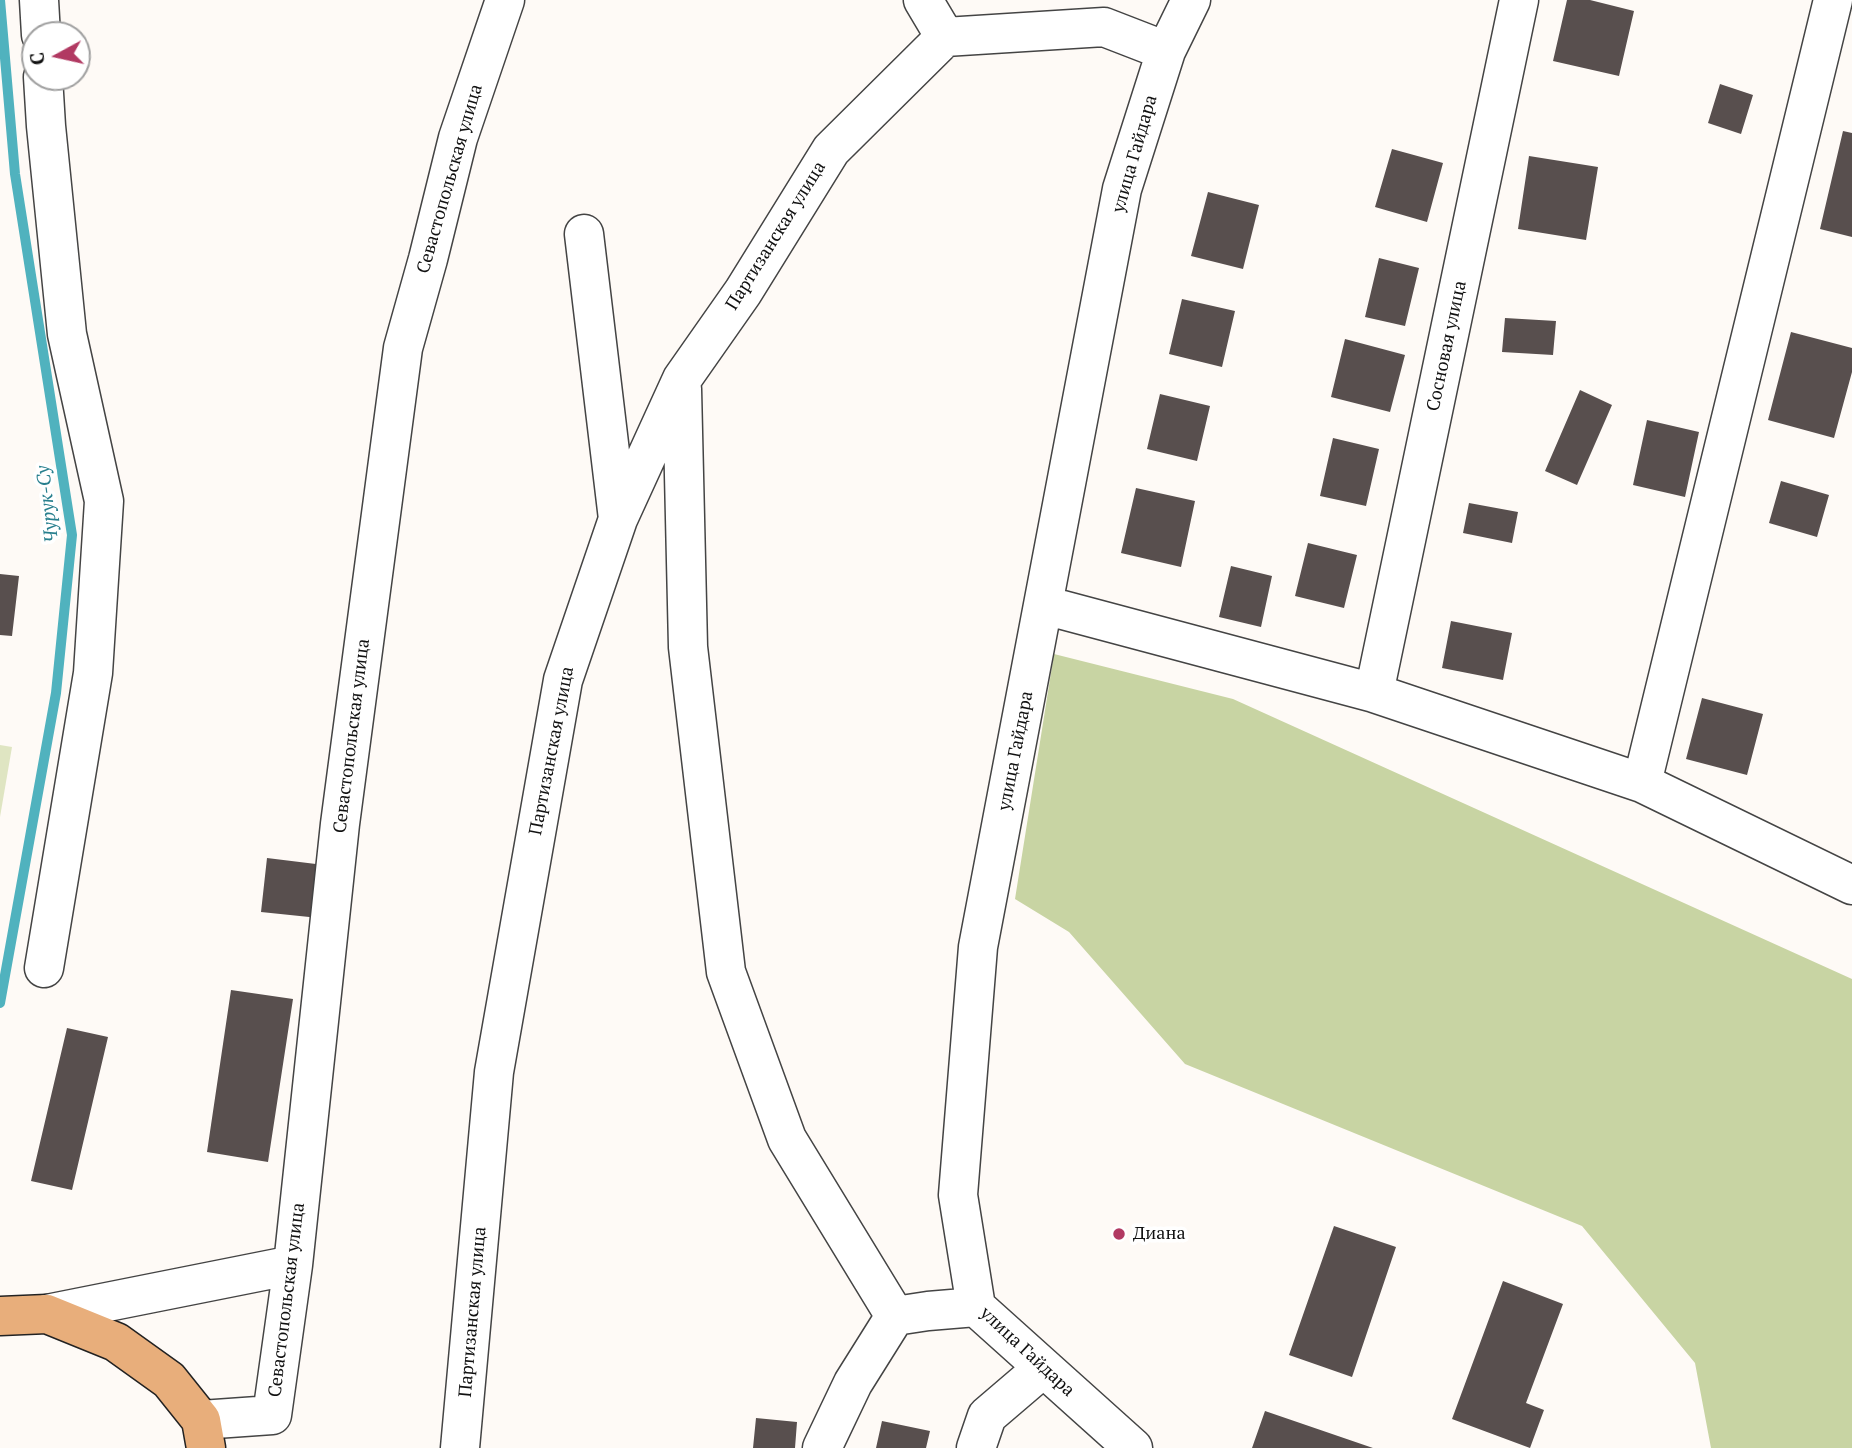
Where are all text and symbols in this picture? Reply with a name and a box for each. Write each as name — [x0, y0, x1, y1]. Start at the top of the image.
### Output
north arrow — [21, 21, 91, 91]
text: С — [23, 51, 50, 67]
street label: Севастопольская улица — [413, 82, 487, 276]
street label: улица Гайдара — [1108, 93, 1162, 215]
street label: Партизанская улица — [721, 158, 831, 314]
street label: Сосновая улица — [1423, 279, 1471, 413]
water label: Чурук-Су — [32, 464, 64, 544]
street label: Севастопольская улица — [329, 638, 375, 834]
street label: Партизанская улица — [525, 665, 579, 837]
street label: улица Гайдара — [994, 689, 1038, 813]
street label: Севастопольская улица — [264, 1202, 310, 1398]
place label: Диана — [1133, 1223, 1186, 1245]
street label: Партизанская улица — [455, 1226, 491, 1398]
marker: Диана — [1111, 1226, 1127, 1242]
street label: улица Гайдара — [975, 1303, 1079, 1401]

